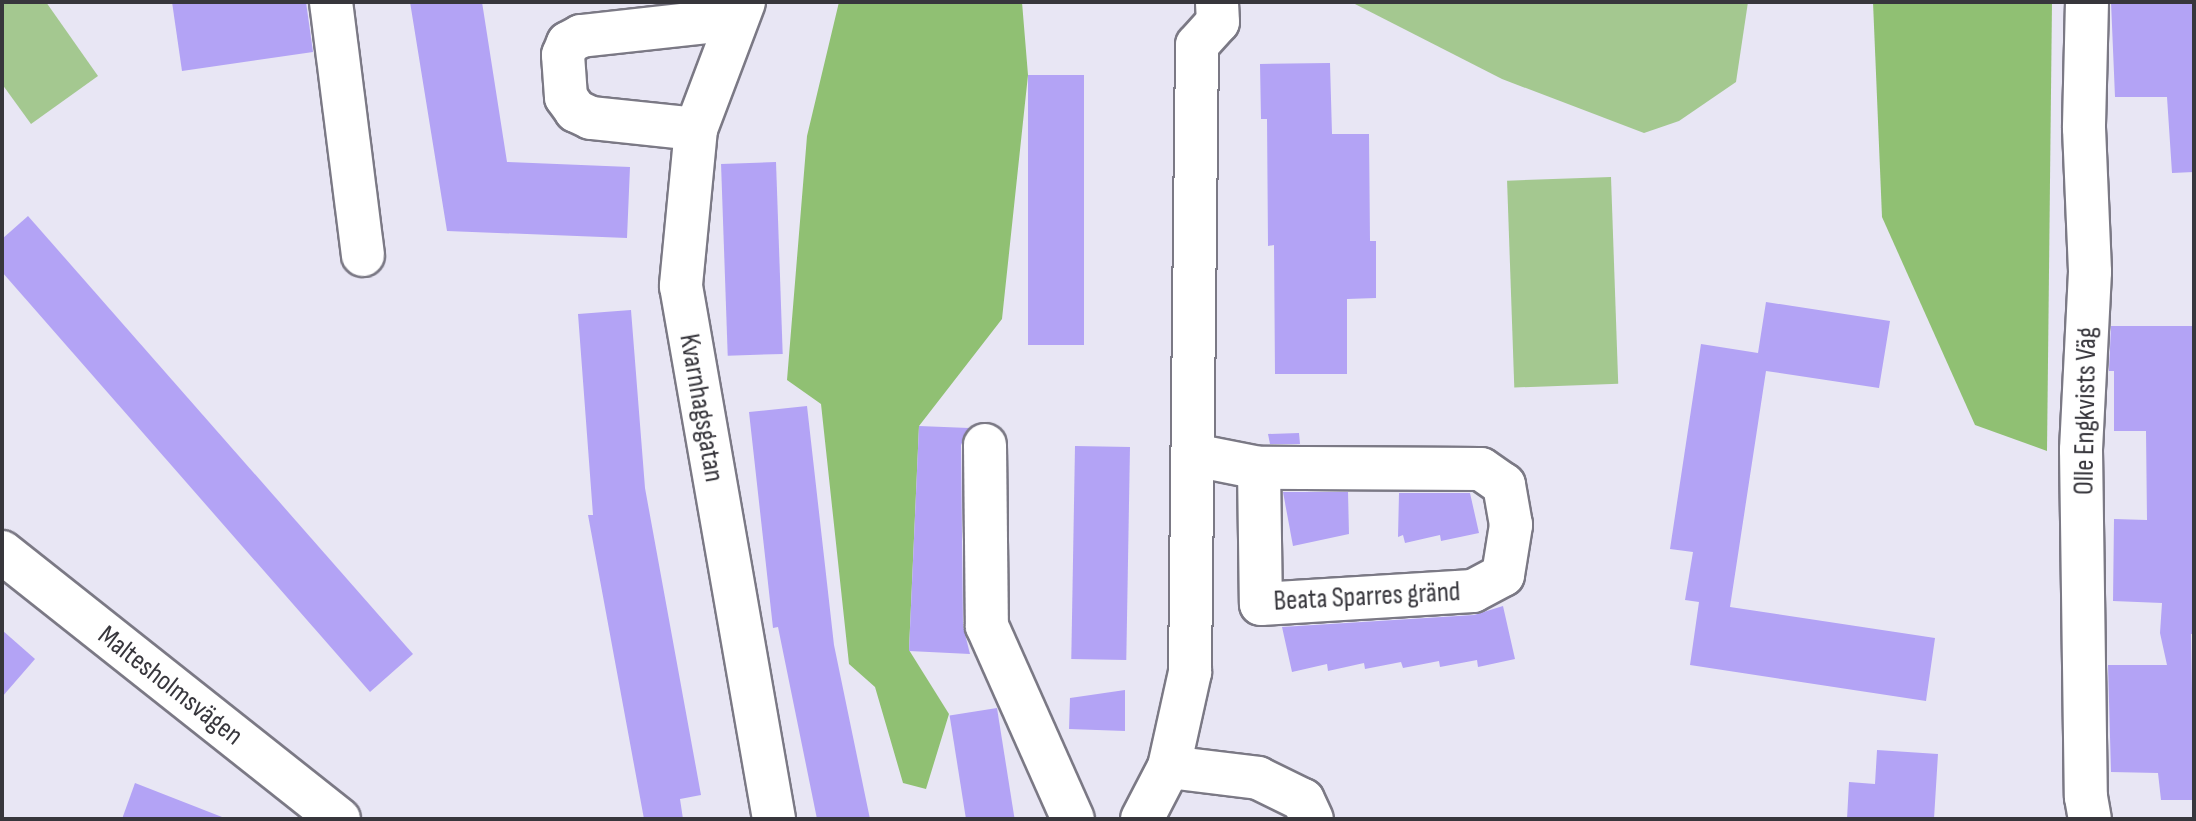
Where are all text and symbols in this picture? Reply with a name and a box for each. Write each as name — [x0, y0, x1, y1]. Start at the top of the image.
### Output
street label: Olle Engkvists Väg — [2068, 327, 2104, 495]
street label: Kvarnhagsgatan — [671, 331, 731, 485]
street label: Beata Sparres gränd — [1273, 575, 1461, 619]
street label: Maltesholmsvägen — [91, 619, 249, 753]

